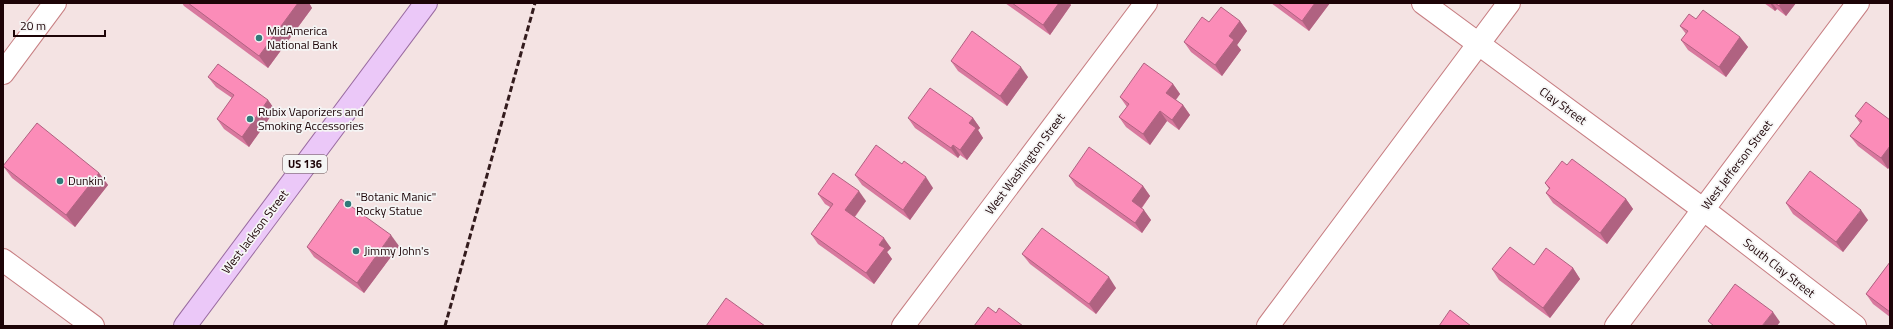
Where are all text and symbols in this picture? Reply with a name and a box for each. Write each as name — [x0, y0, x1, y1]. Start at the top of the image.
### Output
scale bar — [14, 12, 105, 38]
text: 20 m — [20, 16, 46, 35]
place label: MidAmerica National Bank — [267, 21, 338, 54]
marker: MidAmerica National Bank — [254, 33, 264, 43]
street label: Clay Street — [1536, 82, 1592, 130]
place label: Rubix Vaporizers and Smoking Accessories — [258, 102, 364, 135]
street label: West Washington Street — [980, 108, 1070, 219]
marker: Rubix Vaporizers and Smoking Accessories — [245, 114, 255, 124]
street label: West Jefferson Street — [1696, 115, 1777, 214]
road number: US 136 — [283, 155, 327, 173]
place label: Dunkin' — [68, 171, 106, 190]
marker: Dunkin' — [55, 176, 65, 186]
street label: West Jackson Street — [217, 185, 293, 278]
place label: "Botanic Manic" Rocky Statue — [356, 187, 436, 220]
marker: "Botanic Manic" Rocky Statue — [343, 199, 353, 209]
street label: South Clay Street — [1739, 233, 1820, 302]
place label: Jimmy John's — [364, 241, 429, 260]
marker: Jimmy John's — [351, 246, 361, 256]

